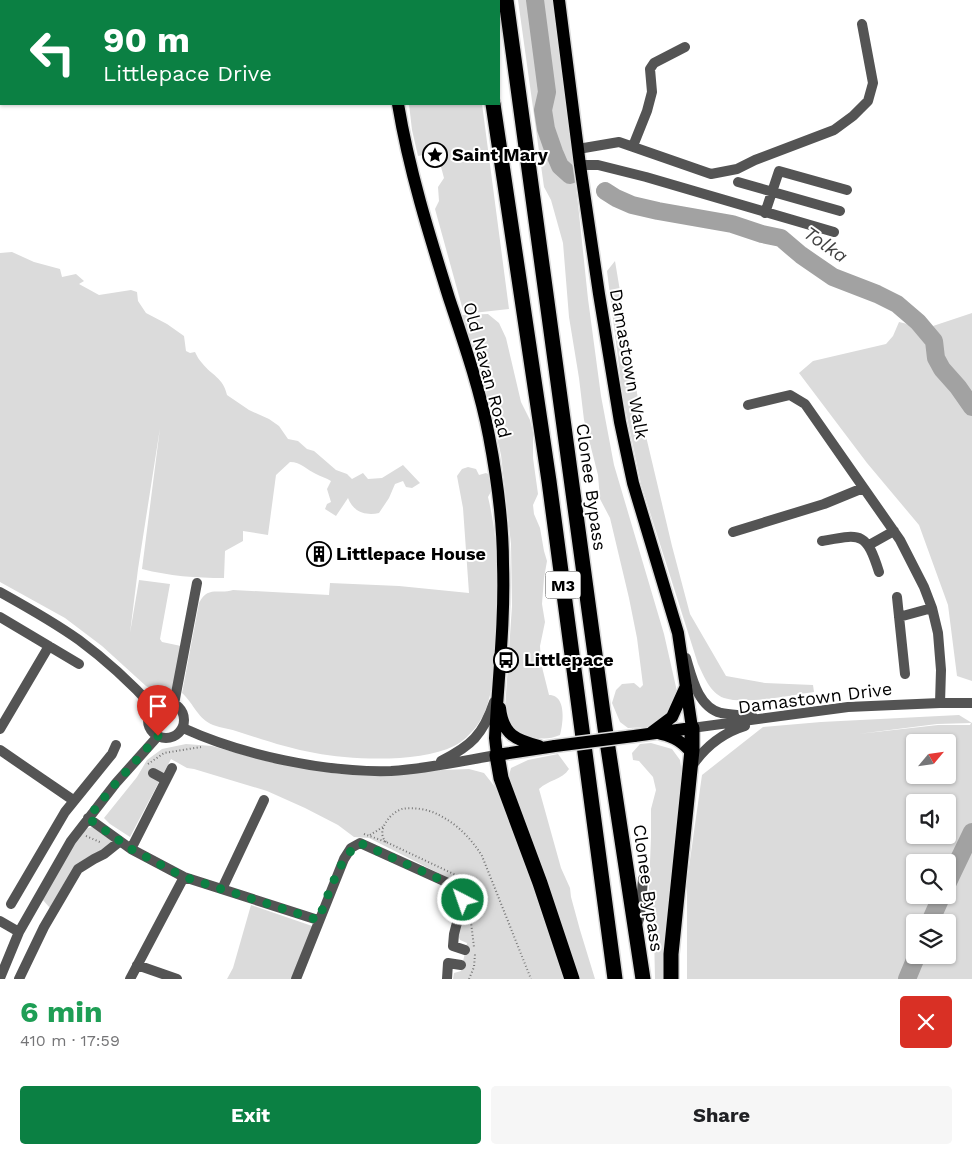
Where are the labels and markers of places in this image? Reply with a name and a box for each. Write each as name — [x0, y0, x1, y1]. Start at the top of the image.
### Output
place icon: Saint Mary — [422, 142, 448, 168]
place label: Saint Mary — [452, 144, 549, 165]
building icon: Littlepace House — [306, 541, 332, 567]
place label: Littlepace House — [336, 543, 486, 564]
bus stop icon: Littlepace — [493, 647, 519, 673]
place label: Littlepace — [524, 649, 614, 670]
pin — [137, 685, 179, 736]

